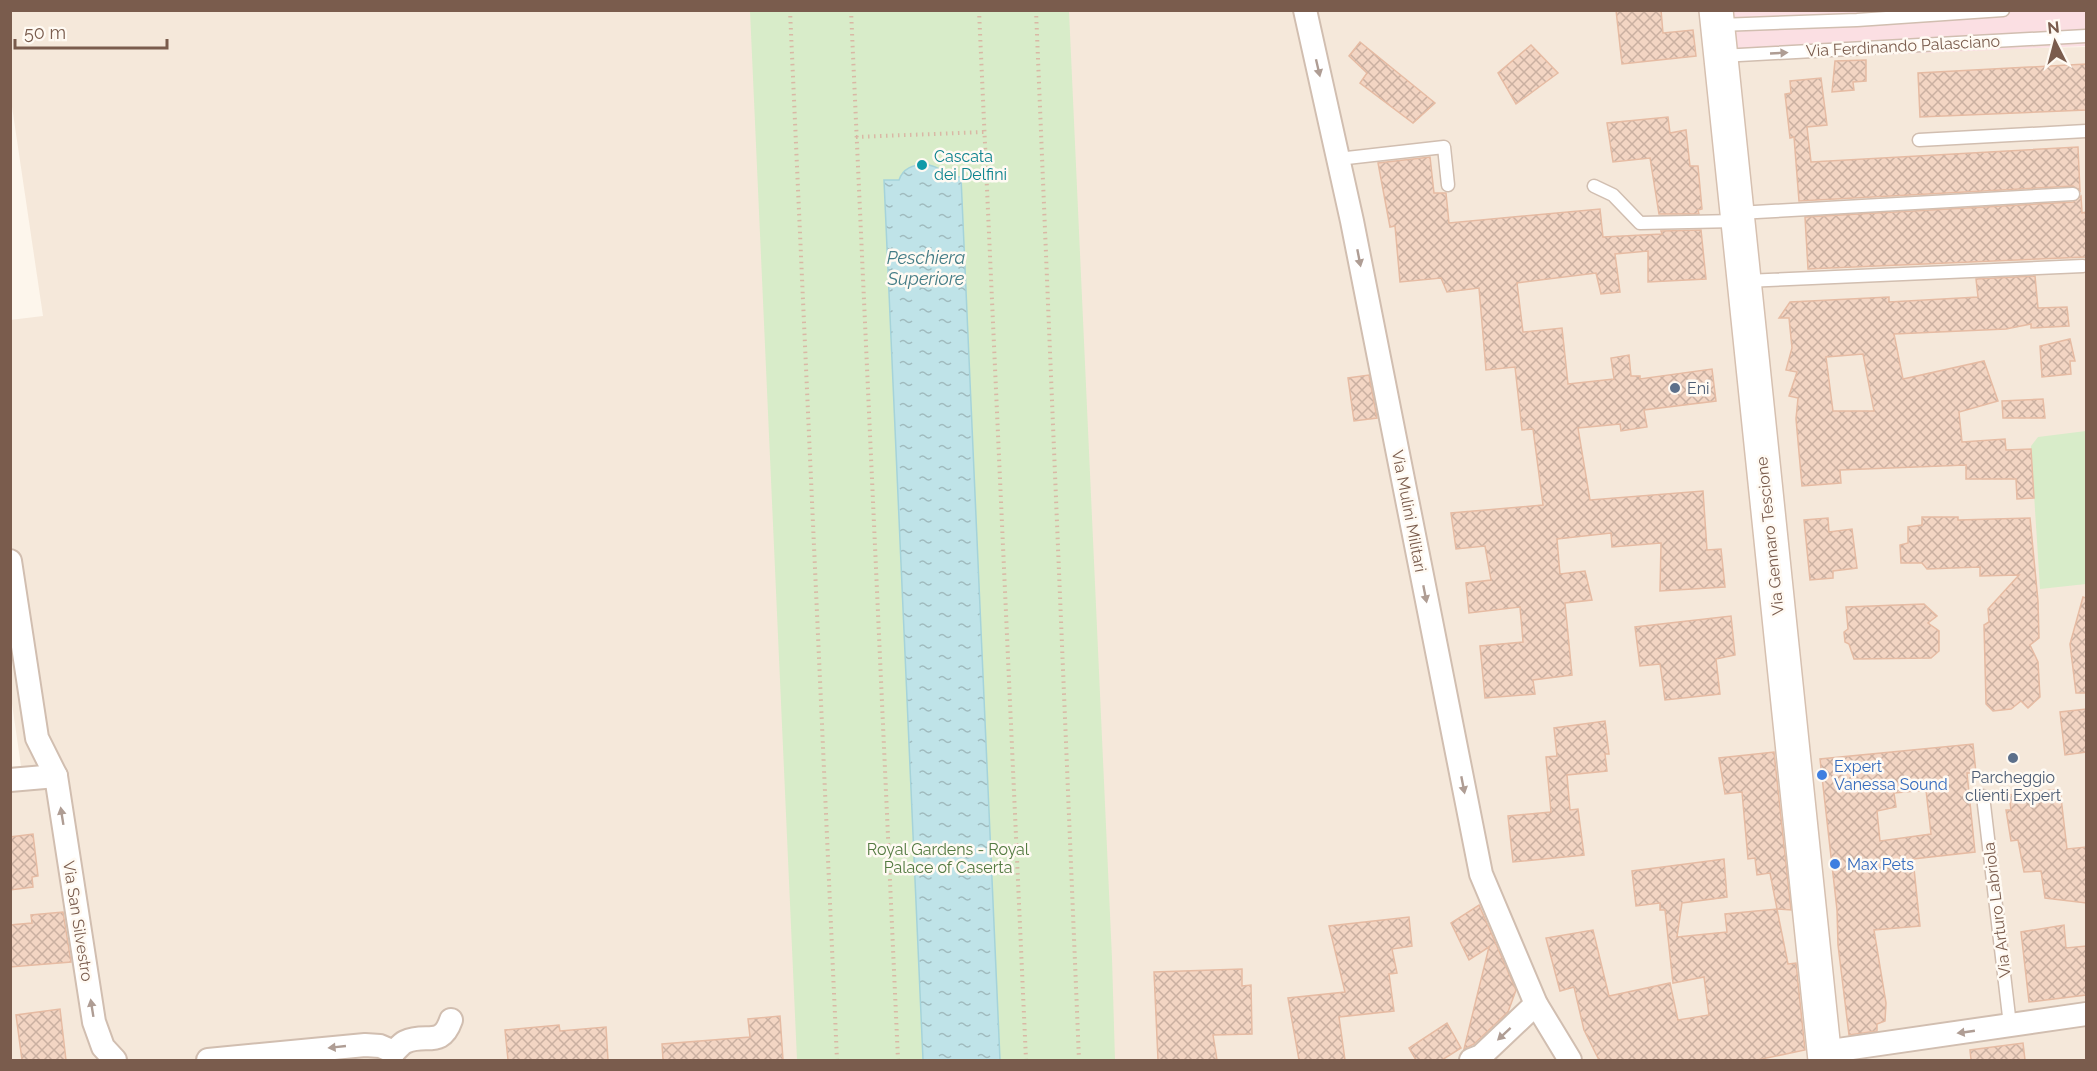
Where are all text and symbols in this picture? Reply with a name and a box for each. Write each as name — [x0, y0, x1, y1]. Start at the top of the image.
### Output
scale bar — [15, 12, 166, 50]
north arrow — [2025, 12, 2085, 72]
text: N — [2046, 17, 2061, 38]
text: 50 m — [24, 22, 66, 43]
street label: Via Ferdinando Palasciano — [1805, 31, 2001, 61]
one-way arrow — [1769, 49, 1788, 58]
one-way arrow — [1313, 58, 1323, 77]
place label: Cascata dei Delfini — [934, 147, 1007, 184]
marker: Cascata dei Delfini — [915, 158, 929, 172]
water label: Peschiera Superiore — [887, 247, 965, 289]
one-way arrow — [1355, 249, 1364, 268]
place label: Eni — [1687, 379, 1709, 398]
marker: Eni — [1668, 381, 1682, 395]
street label: Via Mulini Militari — [1388, 448, 1430, 574]
street label: Via Gennaro Tescione — [1752, 456, 1788, 616]
one-way arrow — [1421, 584, 1430, 603]
marker: Parcheggio clienti Expert — [2006, 751, 2020, 765]
place label: Expert Vanessa Sound — [1834, 757, 1948, 794]
marker: Expert Vanessa Sound — [1815, 768, 1829, 782]
place label: Parcheggio clienti Expert — [1965, 768, 2062, 805]
one-way arrow — [1459, 776, 1468, 795]
one-way arrow — [57, 806, 66, 825]
park label: Royal Gardens - Royal Palace of Caserta — [867, 840, 1030, 877]
street label: Via Arturo Labriola — [1979, 841, 2015, 979]
place label: Max Pets — [1847, 855, 1914, 874]
marker: Max Pets — [1828, 857, 1842, 871]
street label: Via San Silvestro — [59, 859, 97, 983]
one-way arrow — [87, 999, 96, 1018]
one-way arrow — [1498, 1026, 1512, 1040]
one-way arrow — [1957, 1027, 1976, 1036]
one-way arrow — [327, 1043, 346, 1052]

